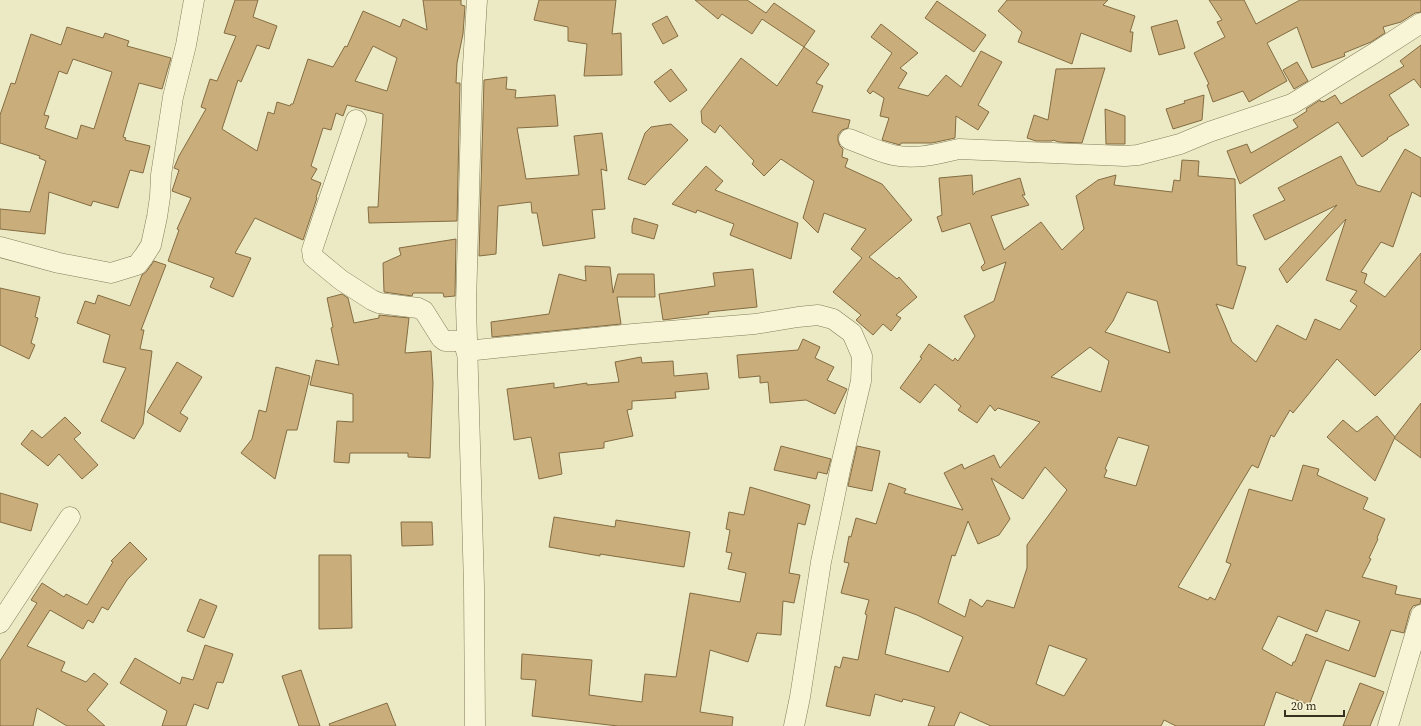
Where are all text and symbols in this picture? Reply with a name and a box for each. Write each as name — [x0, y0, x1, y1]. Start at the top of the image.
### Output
scale bar — [1285, 692, 1344, 718]
text: 20 m — [1291, 698, 1317, 714]

